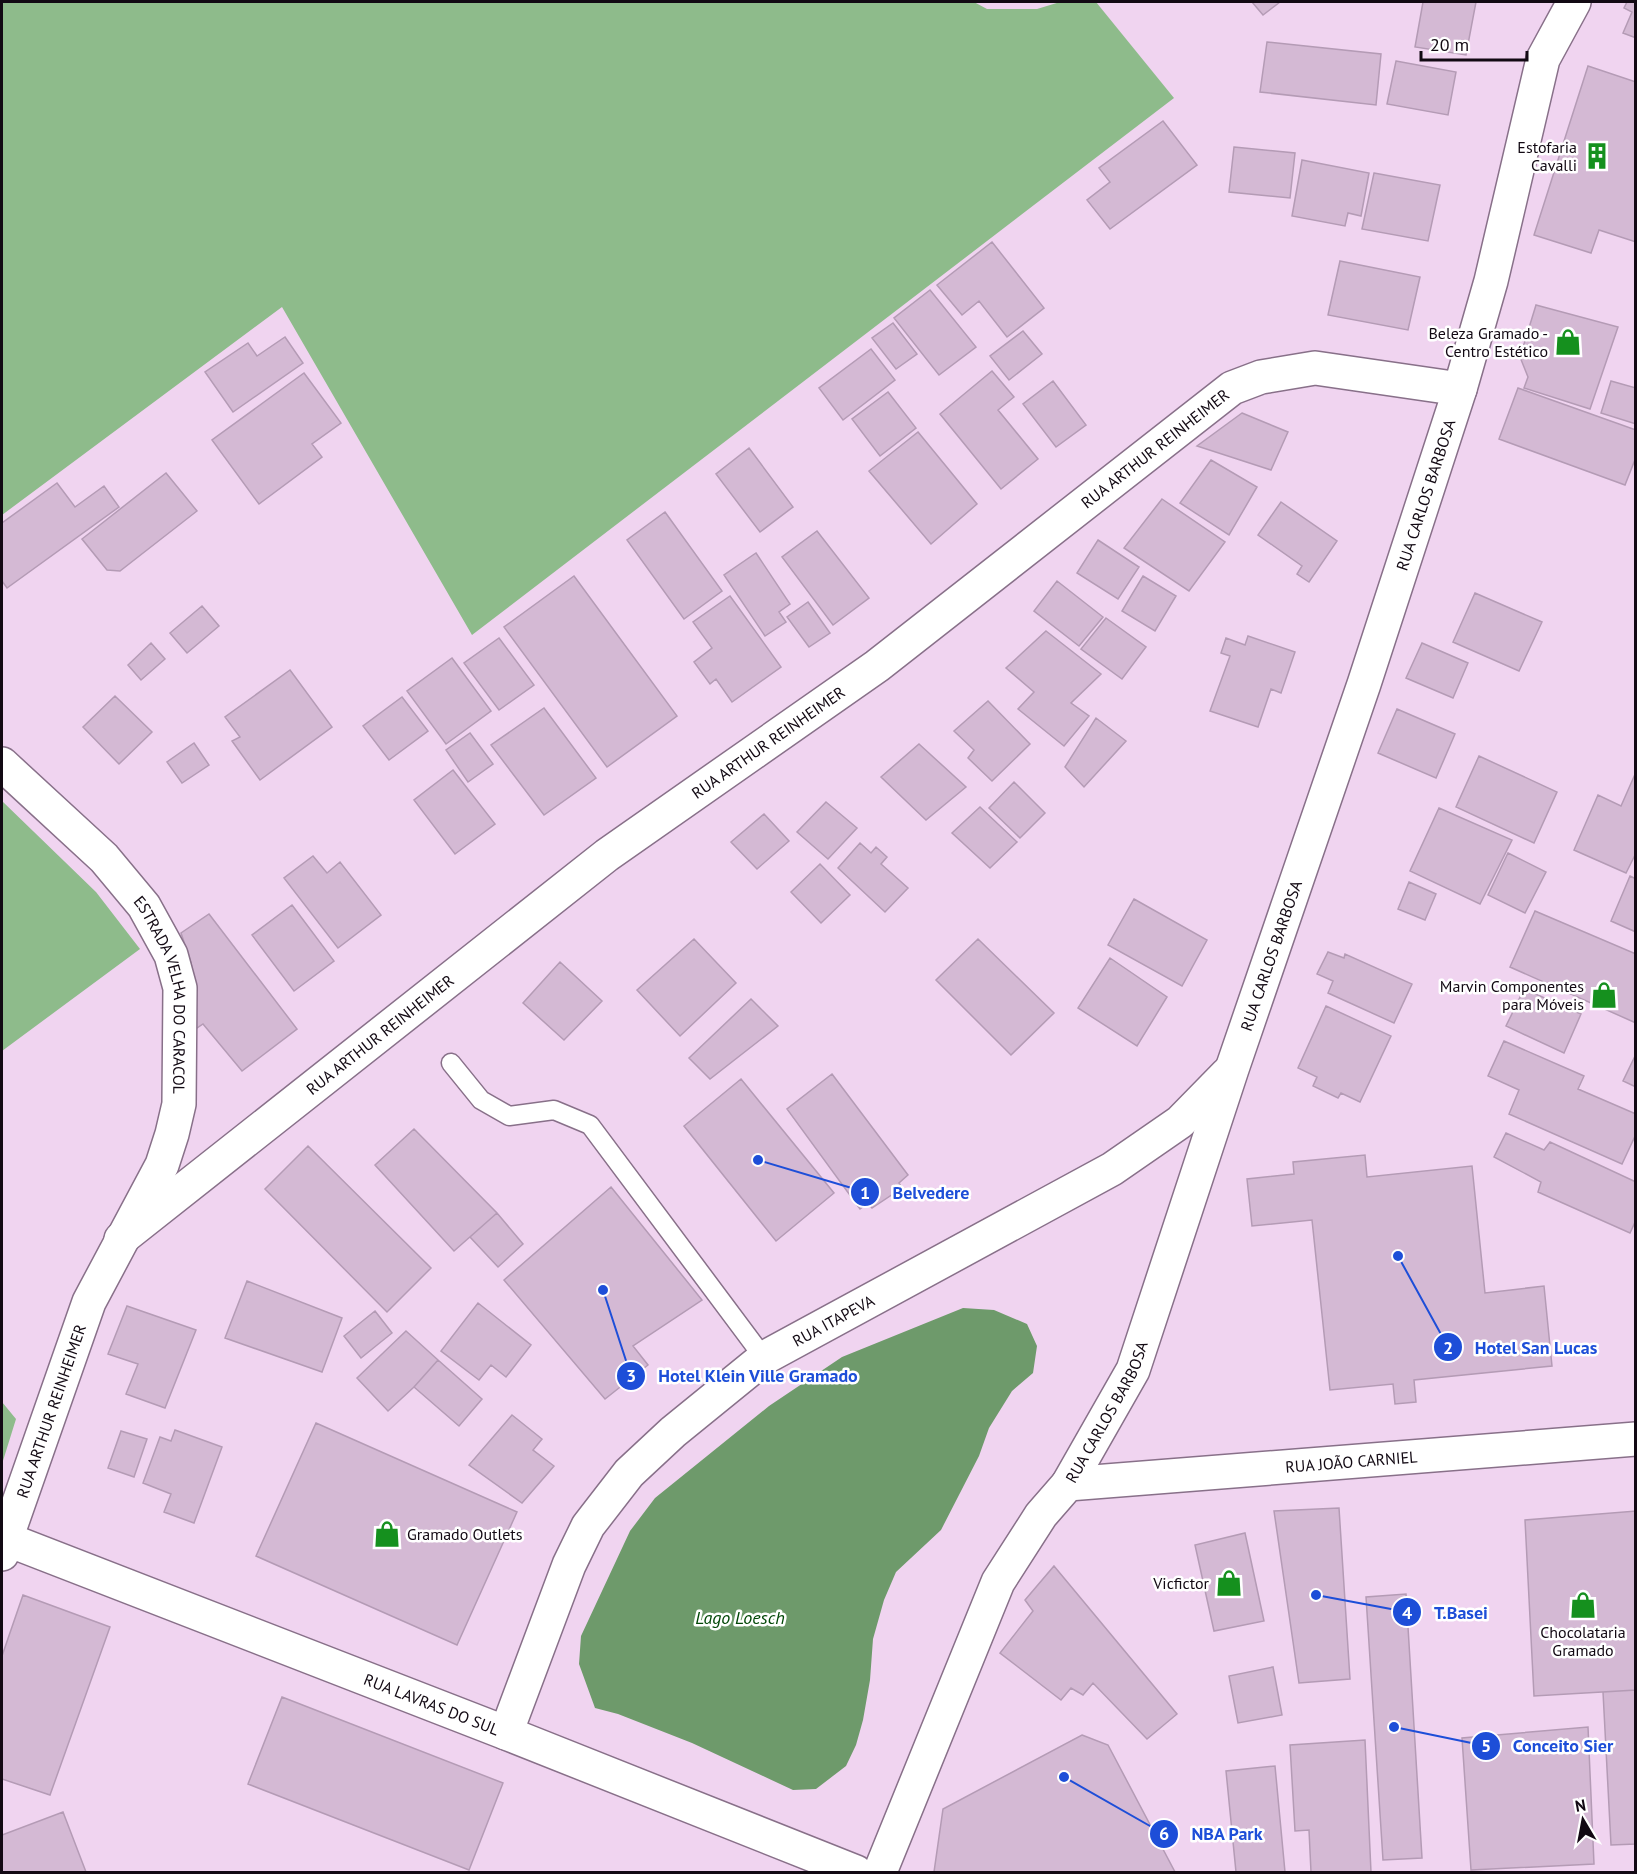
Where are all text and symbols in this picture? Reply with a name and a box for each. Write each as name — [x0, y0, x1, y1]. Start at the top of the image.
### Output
scale bar — [1421, 24, 1528, 62]
text: 20 m — [1430, 33, 1469, 56]
place label: Estofaria Cavalli — [1517, 137, 1577, 175]
building icon: Estofaria Cavalli — [1582, 141, 1612, 171]
place label: Beleza Gramado - Centro Estético — [1429, 323, 1548, 361]
shop icon: Beleza Gramado - Centro Estético — [1553, 327, 1583, 357]
street label: RUA ARTHUR REINHEIMER — [1077, 384, 1233, 513]
street label: RUA CARLOS BARBOSA — [1392, 416, 1460, 573]
street label: RUA ARTHUR REINHEIMER — [688, 682, 849, 803]
street label: RUA CARLOS BARBOSA — [1236, 877, 1306, 1034]
street label: ESTRADA VELHA DO CARACOL — [130, 892, 190, 1094]
street label: RUA ARTHUR REINHEIMER — [302, 970, 458, 1099]
place label: Marvin Componentes para Móveis — [1440, 976, 1584, 1014]
shop icon: Marvin Componentes para Móveis — [1589, 980, 1619, 1010]
callout: Belvedere — [850, 1174, 981, 1210]
text: 1 — [860, 1181, 870, 1204]
text: Belvedere — [893, 1181, 970, 1204]
street label: RUA ITAPEVA — [789, 1290, 878, 1351]
street label: RUA ARTHUR REINHEIMER — [12, 1321, 90, 1501]
callout: Hotel San Lucas — [1433, 1329, 1610, 1365]
text: 2 — [1443, 1336, 1453, 1359]
text: Hotel San Lucas — [1475, 1336, 1598, 1359]
street label: RUA CARLOS BARBOSA — [1061, 1338, 1152, 1486]
callout: Hotel Klein Ville Gramado — [616, 1358, 870, 1394]
text: 3 — [626, 1364, 636, 1387]
text: Hotel Klein Ville Gramado — [658, 1364, 858, 1387]
street label: RUA JOÃO CARNIEL — [1285, 1446, 1418, 1477]
shop icon: Gramado Outlets — [372, 1519, 402, 1549]
place label: Gramado Outlets — [407, 1524, 523, 1544]
shop icon: Vicfictor — [1214, 1568, 1244, 1598]
place label: Vicfictor — [1152, 1573, 1210, 1593]
shop icon: Chocolataria Gramado — [1568, 1590, 1598, 1620]
callout: T.Basei — [1392, 1594, 1500, 1630]
text: 4 — [1402, 1601, 1412, 1624]
text: T.Basei — [1434, 1601, 1488, 1624]
water label: Lago Loesch — [695, 1606, 785, 1629]
place label: Chocolataria Gramado — [1540, 1622, 1626, 1660]
street label: RUA LAVRAS DO SUL — [361, 1669, 502, 1739]
callout: Conceito Sier — [1471, 1728, 1626, 1764]
text: 5 — [1481, 1734, 1491, 1757]
text: Conceito Sier — [1513, 1734, 1614, 1757]
north arrow — [1553, 1790, 1613, 1850]
text: N — [1573, 1794, 1587, 1816]
callout: NBA Park — [1149, 1816, 1275, 1852]
text: 6 — [1159, 1822, 1169, 1845]
text: NBA Park — [1192, 1822, 1263, 1845]

